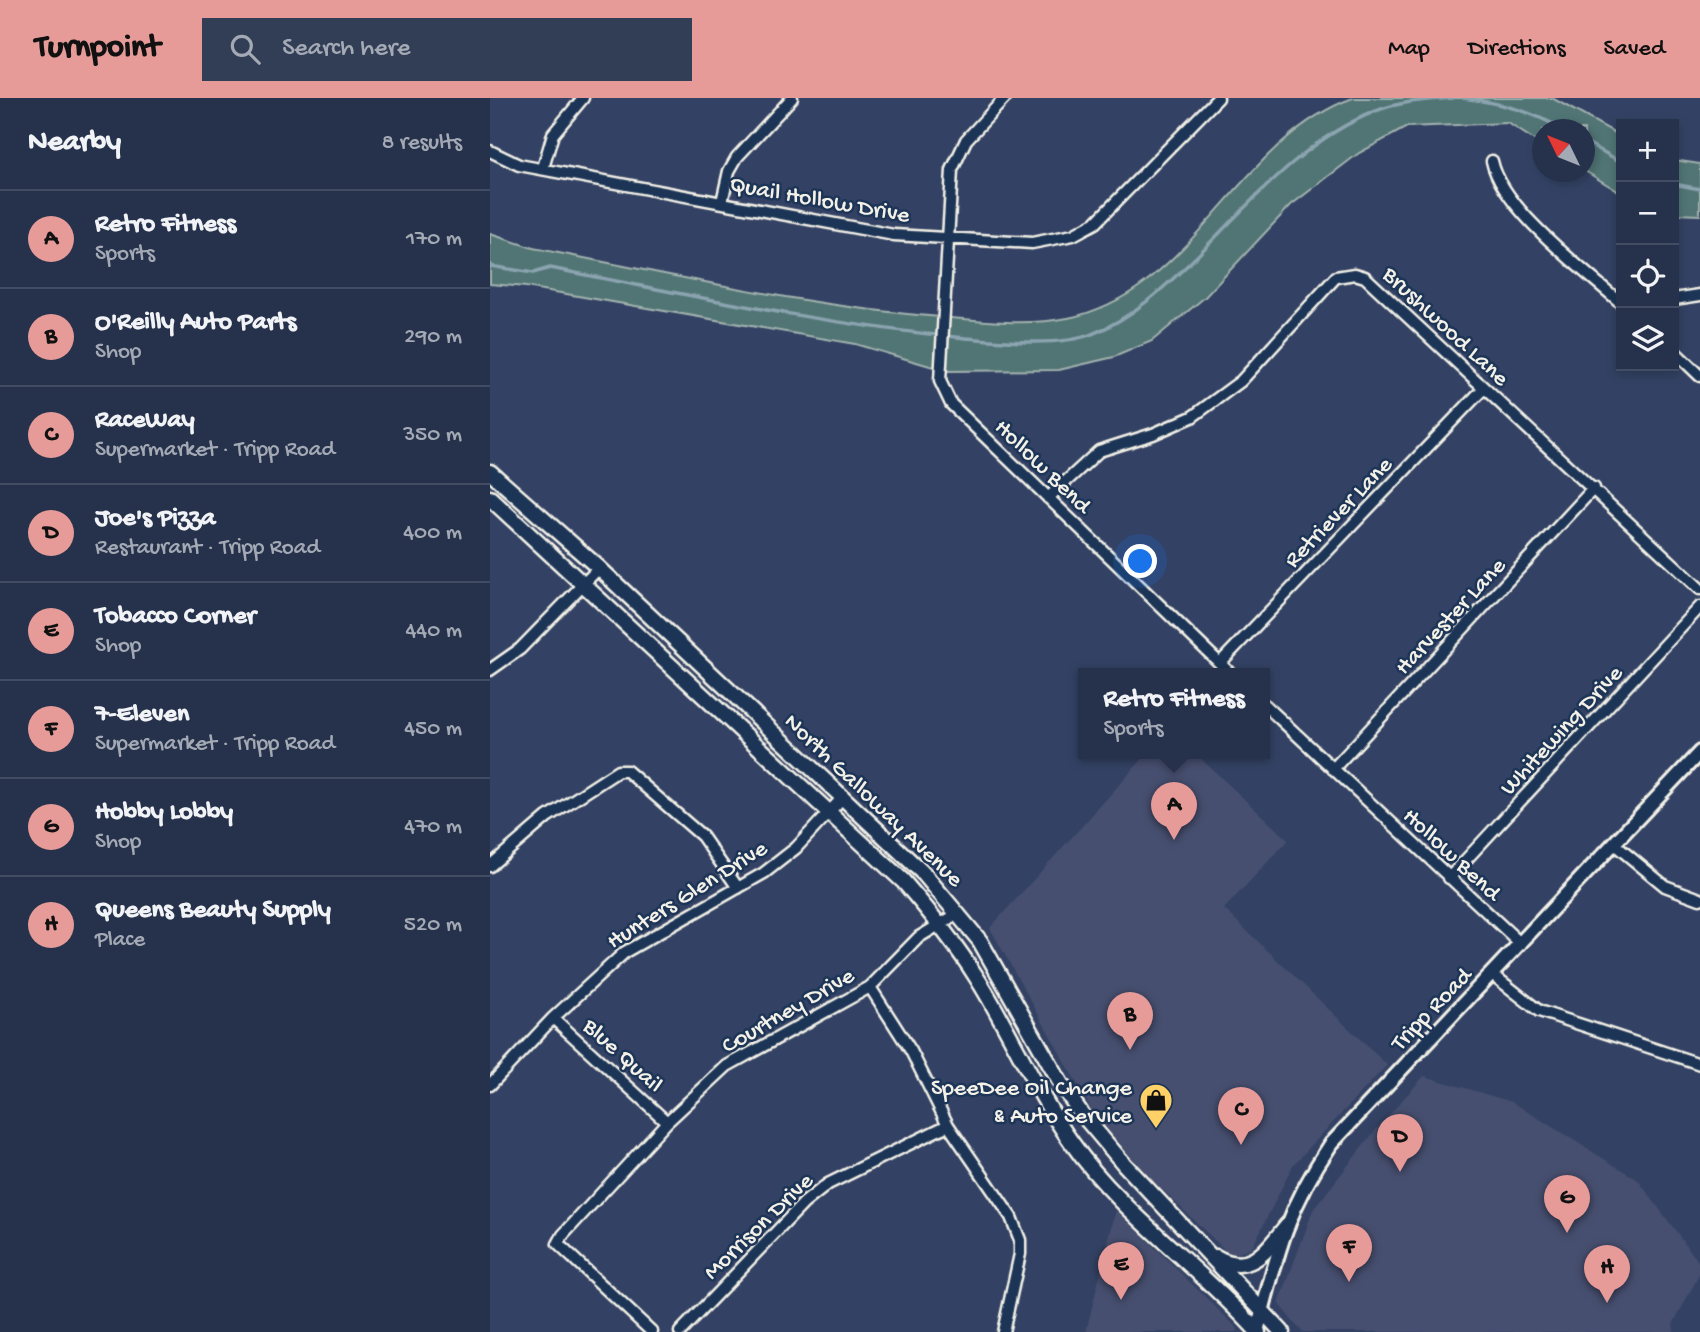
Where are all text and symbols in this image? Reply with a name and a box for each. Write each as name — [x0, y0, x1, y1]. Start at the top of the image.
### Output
search box — [202, 18, 692, 81]
text: Turnpoint — [35, 30, 160, 68]
icon: search — [226, 30, 264, 68]
text: Search here — [282, 34, 410, 65]
text: Map — [1388, 35, 1430, 64]
text: Directions — [1468, 35, 1566, 64]
text: Saved — [1604, 35, 1665, 64]
north arrow — [1532, 119, 1595, 182]
map controls — [1616, 119, 1679, 371]
button: + — [1616, 119, 1679, 182]
text: Nearby — [28, 126, 121, 161]
text: 8 results — [382, 130, 462, 157]
street label: Quail Hollow Drive — [727, 171, 912, 232]
button: − — [1616, 182, 1679, 245]
text: Retro Fitness — [95, 210, 236, 241]
text: A — [44, 226, 58, 253]
text: 170 m — [406, 226, 462, 253]
text: Sports — [95, 241, 155, 268]
button: locate — [1616, 245, 1679, 308]
street label: Brushwood Lane — [1374, 261, 1515, 394]
text: O'Reilly Auto Parts — [95, 308, 296, 339]
button: layers — [1616, 308, 1679, 371]
text: B — [45, 324, 57, 351]
text: 290 m — [404, 324, 462, 351]
text: Shop — [95, 339, 141, 366]
text: RaceWay — [95, 406, 195, 437]
street label: Hollow Bend — [987, 414, 1097, 522]
text: C — [45, 422, 57, 449]
text: 350 m — [403, 422, 462, 449]
text: Supermarket · Tripp Road — [95, 437, 335, 464]
street label: Retriever Lane — [1279, 451, 1400, 575]
text: Joe's Pizza — [95, 504, 215, 535]
text: D — [44, 520, 59, 547]
text: 400 m — [403, 520, 462, 547]
text: Restaurant · Tripp Road — [95, 535, 320, 562]
your location — [1123, 544, 1157, 578]
street label: Harvester Lane — [1390, 552, 1514, 682]
text: Tobacco Corner — [95, 602, 256, 633]
text: E — [44, 618, 58, 645]
text: 440 m — [405, 618, 462, 645]
text: Shop — [95, 633, 141, 660]
street label: Whitewing Drive — [1495, 660, 1631, 803]
popup — [1078, 668, 1270, 759]
text: Retro Fitness — [1104, 685, 1245, 716]
text: 7-Eleven — [95, 700, 189, 731]
street label: North Galloway Avenue — [777, 708, 969, 895]
text: F — [45, 716, 57, 743]
text: 450 m — [404, 716, 462, 743]
text: Sports — [1104, 716, 1163, 743]
text: Supermarket · Tripp Road — [95, 731, 335, 758]
pin: A — [1151, 782, 1197, 840]
text: Hobby Lobby — [95, 798, 233, 829]
street label: Hollow Bend — [1396, 803, 1507, 910]
text: G — [44, 814, 58, 841]
text: 470 m — [404, 814, 462, 841]
text: Shop — [95, 829, 141, 856]
street label: Hunters Glen Drive — [602, 835, 774, 957]
text: Queens Beauty Supply — [95, 896, 331, 927]
text: H — [44, 912, 58, 939]
text: 520 m — [404, 912, 462, 939]
text: Place — [95, 927, 145, 954]
street label: Tripp Road — [1384, 961, 1481, 1060]
street label: Courtney Drive — [717, 962, 861, 1062]
pin: B — [1107, 992, 1153, 1050]
street label: Blue Quail — [575, 1012, 668, 1100]
place label: SpeeDee Oil Change & Auto Service — [931, 1075, 1133, 1132]
shop icon: SpeeDee Oil Change & Auto Service — [1137, 1081, 1175, 1130]
pin: C — [1218, 1087, 1264, 1145]
pin: D — [1377, 1114, 1423, 1172]
street label: Morrison Drive — [698, 1167, 821, 1287]
pin: G — [1544, 1175, 1590, 1233]
pin: F — [1326, 1224, 1372, 1282]
pin: E — [1098, 1242, 1144, 1300]
pin: H — [1584, 1245, 1630, 1303]

